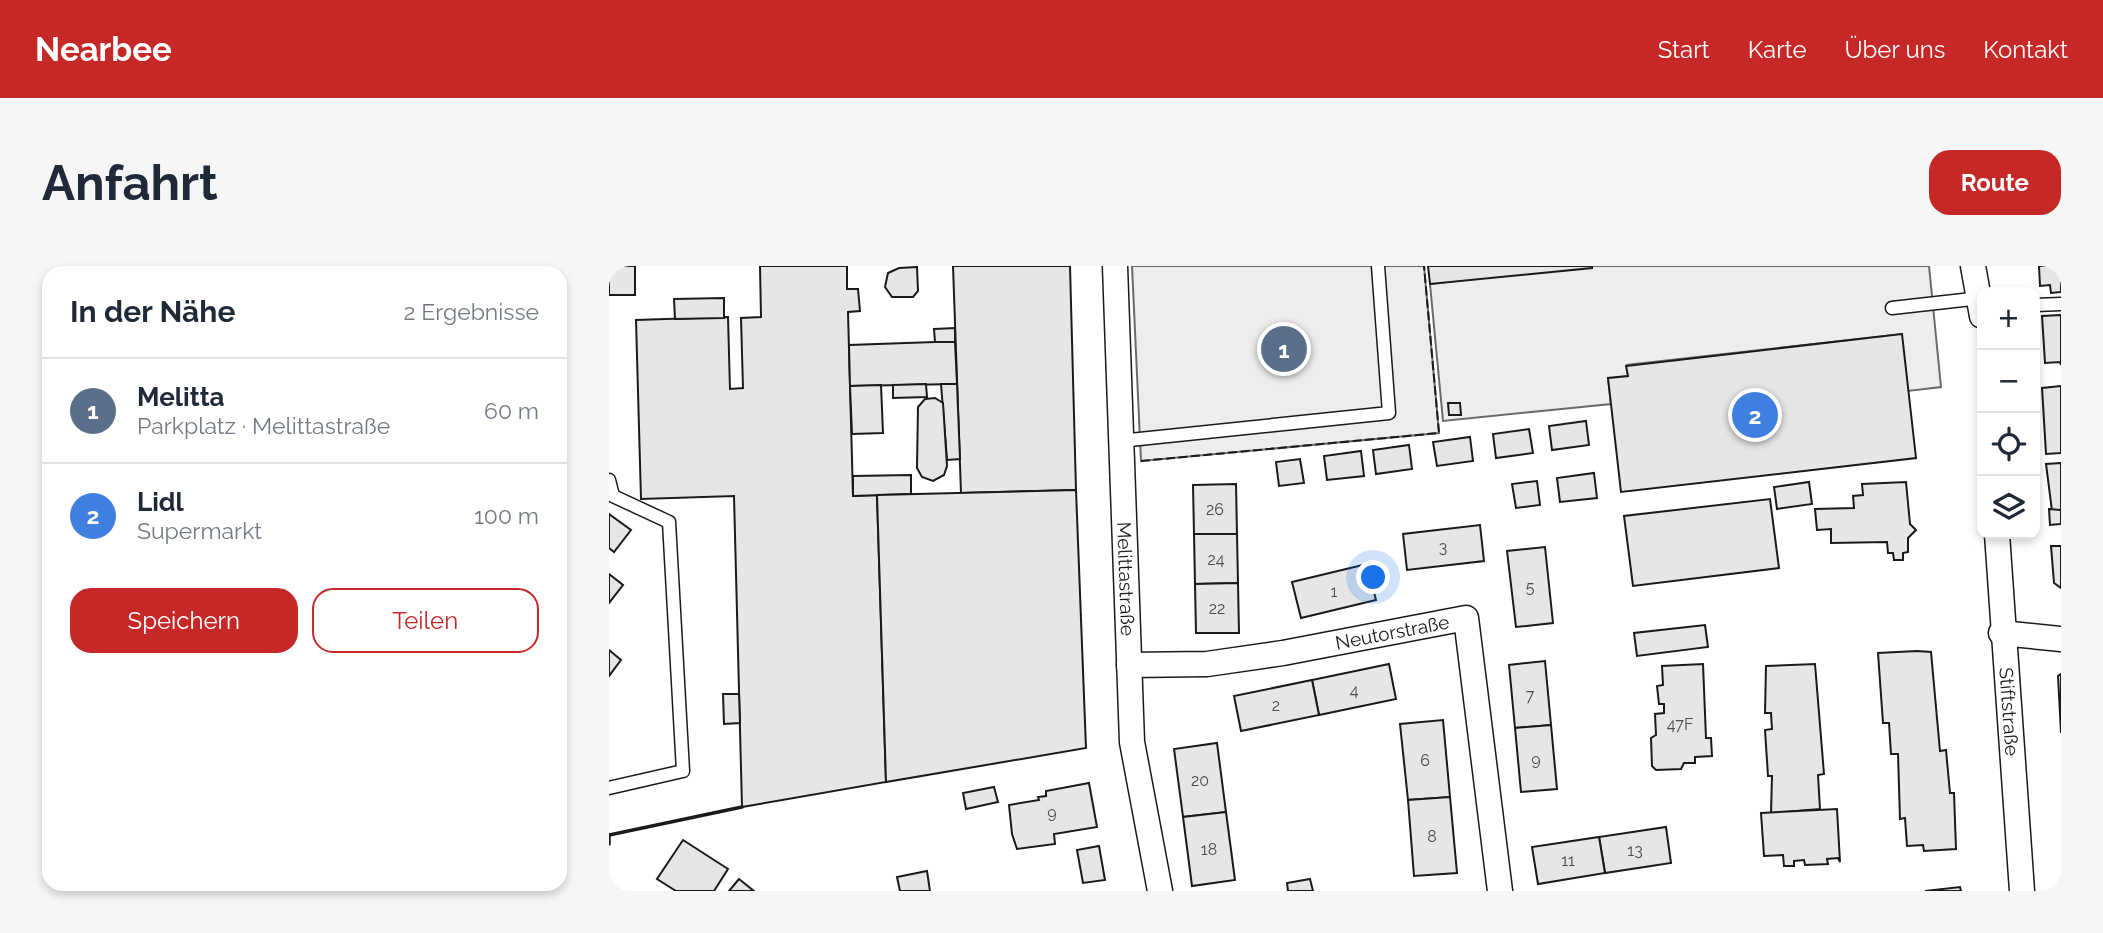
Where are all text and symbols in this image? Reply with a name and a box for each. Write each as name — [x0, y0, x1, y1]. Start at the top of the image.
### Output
text: Nearbee — [35, 30, 172, 69]
text: Start — [1658, 35, 1710, 64]
text: Karte — [1748, 35, 1807, 64]
text: Über uns — [1845, 35, 1945, 64]
text: Kontakt — [1983, 35, 2068, 64]
button: Route — [1929, 150, 2061, 215]
text: Anfahrt — [42, 154, 218, 211]
map controls — [1977, 287, 2040, 539]
button: + — [1977, 287, 2040, 350]
text: In der Nähe — [70, 294, 235, 329]
text: 2 Ergebnisse — [403, 298, 539, 325]
pin: 1 — [1261, 323, 1307, 375]
button: − — [1977, 350, 2040, 413]
text: Melitta — [137, 382, 225, 412]
pin: 2 — [1732, 389, 1778, 441]
text: 1 — [87, 397, 99, 424]
text: 60 m — [484, 397, 539, 424]
text: Parkplatz · Melittastraße — [137, 412, 390, 439]
button: locate — [1977, 413, 2040, 476]
button: layers — [1977, 476, 2040, 539]
text: Lidl — [137, 487, 184, 517]
house number: 26 — [1206, 500, 1224, 519]
text: 2 — [87, 502, 99, 529]
text: 100 m — [474, 502, 539, 529]
text: Supermarkt — [137, 517, 262, 544]
street label: Melittastraße — [1113, 521, 1139, 636]
house number: 3 — [1439, 538, 1447, 557]
house number: 24 — [1207, 550, 1225, 569]
your location — [1356, 560, 1390, 594]
house number: 5 — [1526, 578, 1535, 597]
house number: 1 — [1331, 582, 1338, 601]
button: Speichern — [70, 588, 298, 653]
button: Teilen — [312, 588, 539, 653]
house number: 22 — [1209, 599, 1225, 618]
street label: Neutorstraße — [1334, 610, 1451, 654]
street label: Stiftstraße — [1995, 667, 2024, 757]
house number: 4 — [1350, 681, 1359, 700]
house number: 7 — [1526, 686, 1535, 705]
house number: 2 — [1272, 696, 1280, 715]
house number: 47F — [1667, 715, 1693, 734]
house number: 9 — [1531, 750, 1541, 769]
house number: 6 — [1420, 751, 1430, 770]
house number: 20 — [1191, 771, 1209, 790]
house number: 9 — [1047, 803, 1057, 822]
house number: 8 — [1427, 827, 1437, 846]
house number: 18 — [1201, 840, 1217, 859]
house number: 13 — [1627, 841, 1643, 860]
house number: 11 — [1561, 851, 1575, 870]

